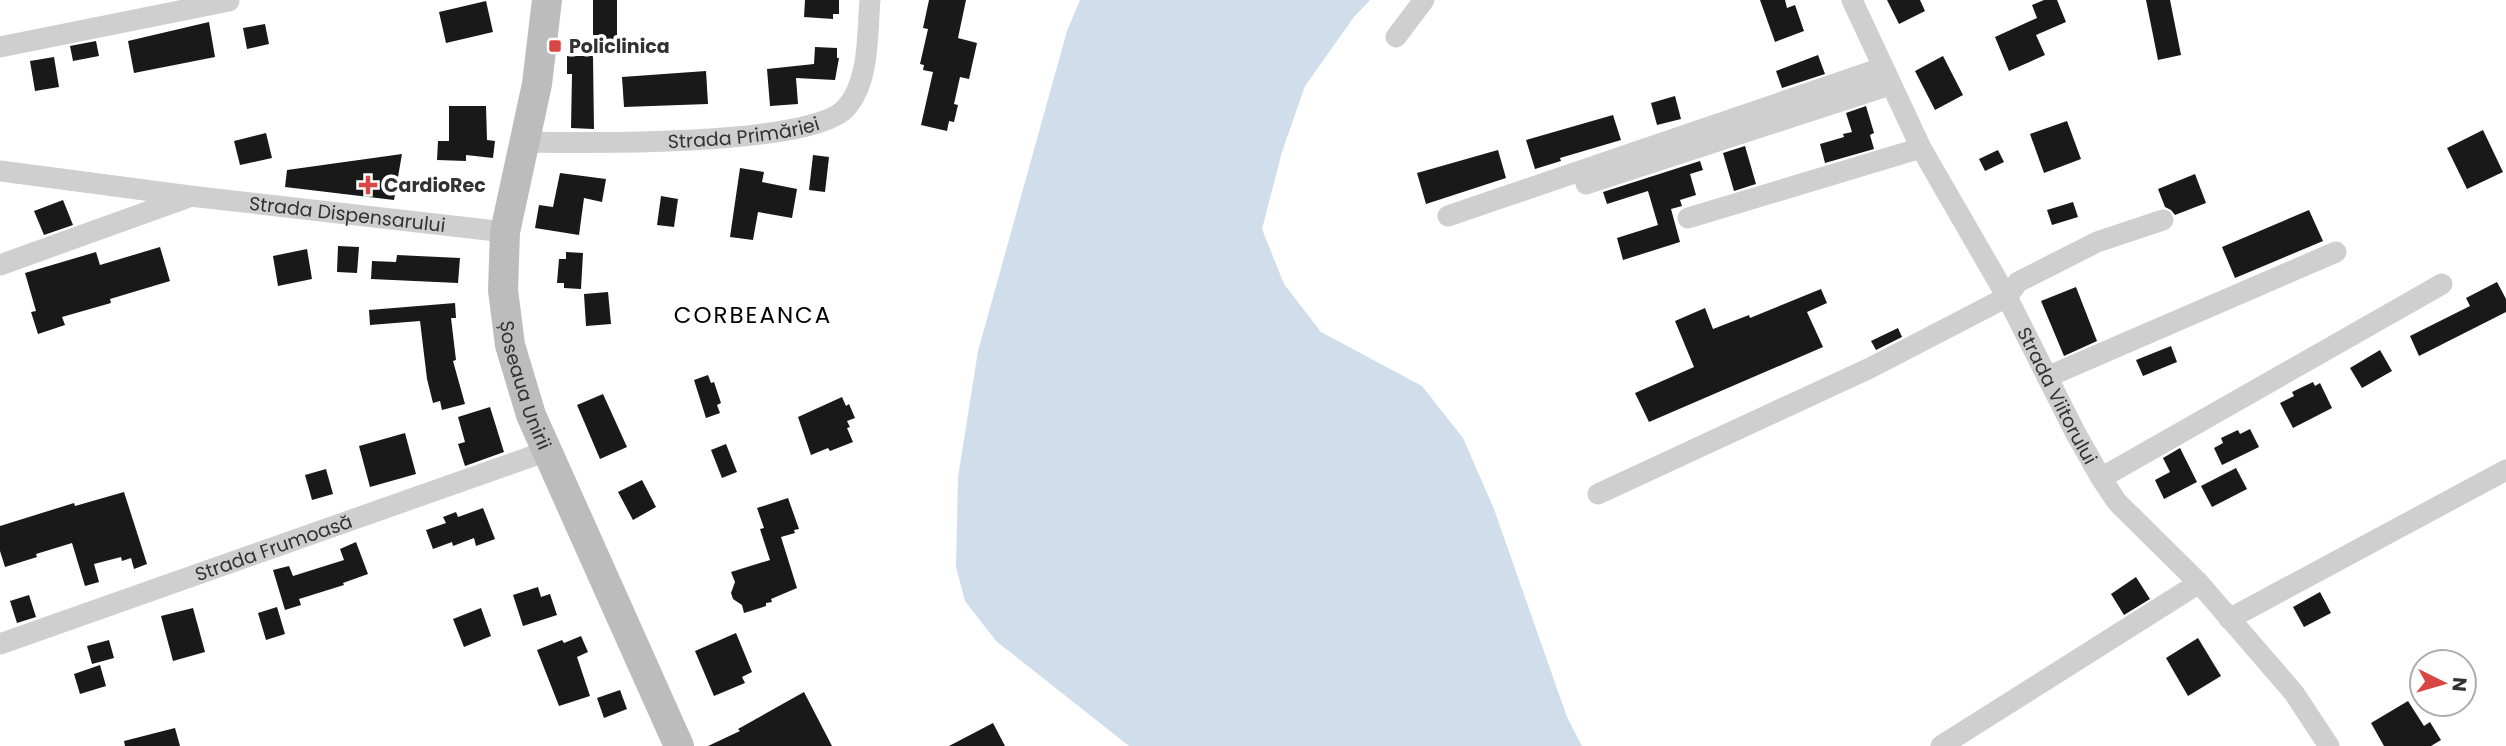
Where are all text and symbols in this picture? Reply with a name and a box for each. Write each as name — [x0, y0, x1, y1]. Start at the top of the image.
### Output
place label: Policlinica — [569, 33, 670, 60]
marker: Policlinica — [547, 38, 563, 54]
street label: Strada Primăriei — [667, 110, 823, 155]
place label: CardioRec — [384, 172, 486, 199]
marker: CardioRec — [358, 175, 378, 195]
street label: Strada Dispensarului — [248, 190, 447, 239]
district label: CORBEANCA — [674, 299, 832, 331]
street label: Șoseaua Unirii — [493, 319, 558, 454]
street label: Strada Viitorului — [2010, 323, 2104, 469]
street label: Strada Frumoasă — [191, 508, 356, 588]
north arrow — [2408, 648, 2478, 718]
text: N — [2445, 676, 2474, 693]

